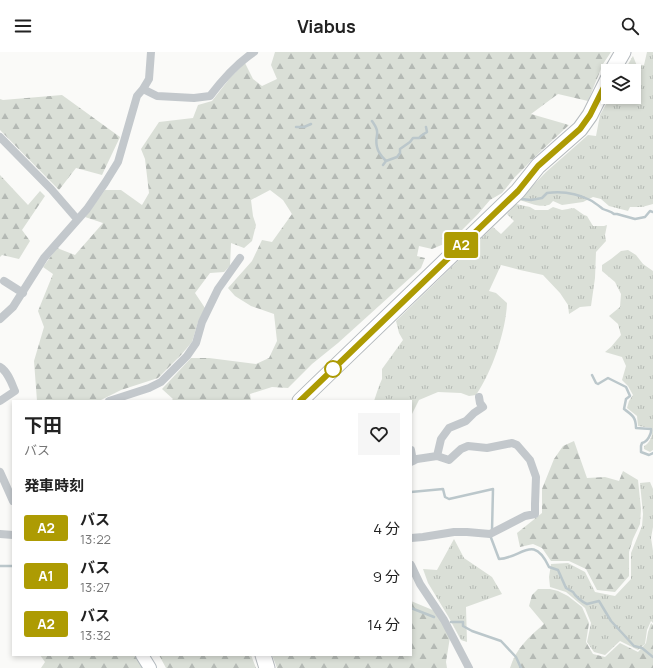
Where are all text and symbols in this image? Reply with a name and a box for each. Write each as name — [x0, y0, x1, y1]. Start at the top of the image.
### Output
text: Viabus — [297, 14, 356, 38]
icon: menu — [12, 15, 34, 37]
icon: search — [619, 15, 641, 37]
map controls — [601, 64, 641, 104]
button: layers — [601, 64, 641, 104]
line badge: A2 — [443, 232, 479, 258]
text: A2 — [452, 235, 470, 254]
unlabelled marker — [324, 360, 342, 378]
text: 下田 — [24, 412, 62, 438]
button: heart — [358, 413, 400, 455]
text: バス — [24, 441, 50, 459]
text: 発車時刻 — [24, 475, 84, 496]
text: バス — [80, 509, 110, 530]
text: A2 — [37, 518, 55, 537]
text: 4 分 — [373, 518, 400, 539]
text: 13:22 — [80, 530, 111, 548]
text: バス — [80, 557, 110, 578]
text: A1 — [38, 566, 54, 585]
text: 9 分 — [373, 566, 400, 587]
text: 13:27 — [80, 578, 110, 596]
text: バス — [80, 605, 110, 626]
text: A2 — [37, 614, 55, 633]
text: 14 分 — [367, 614, 400, 635]
text: 13:32 — [80, 626, 111, 644]

